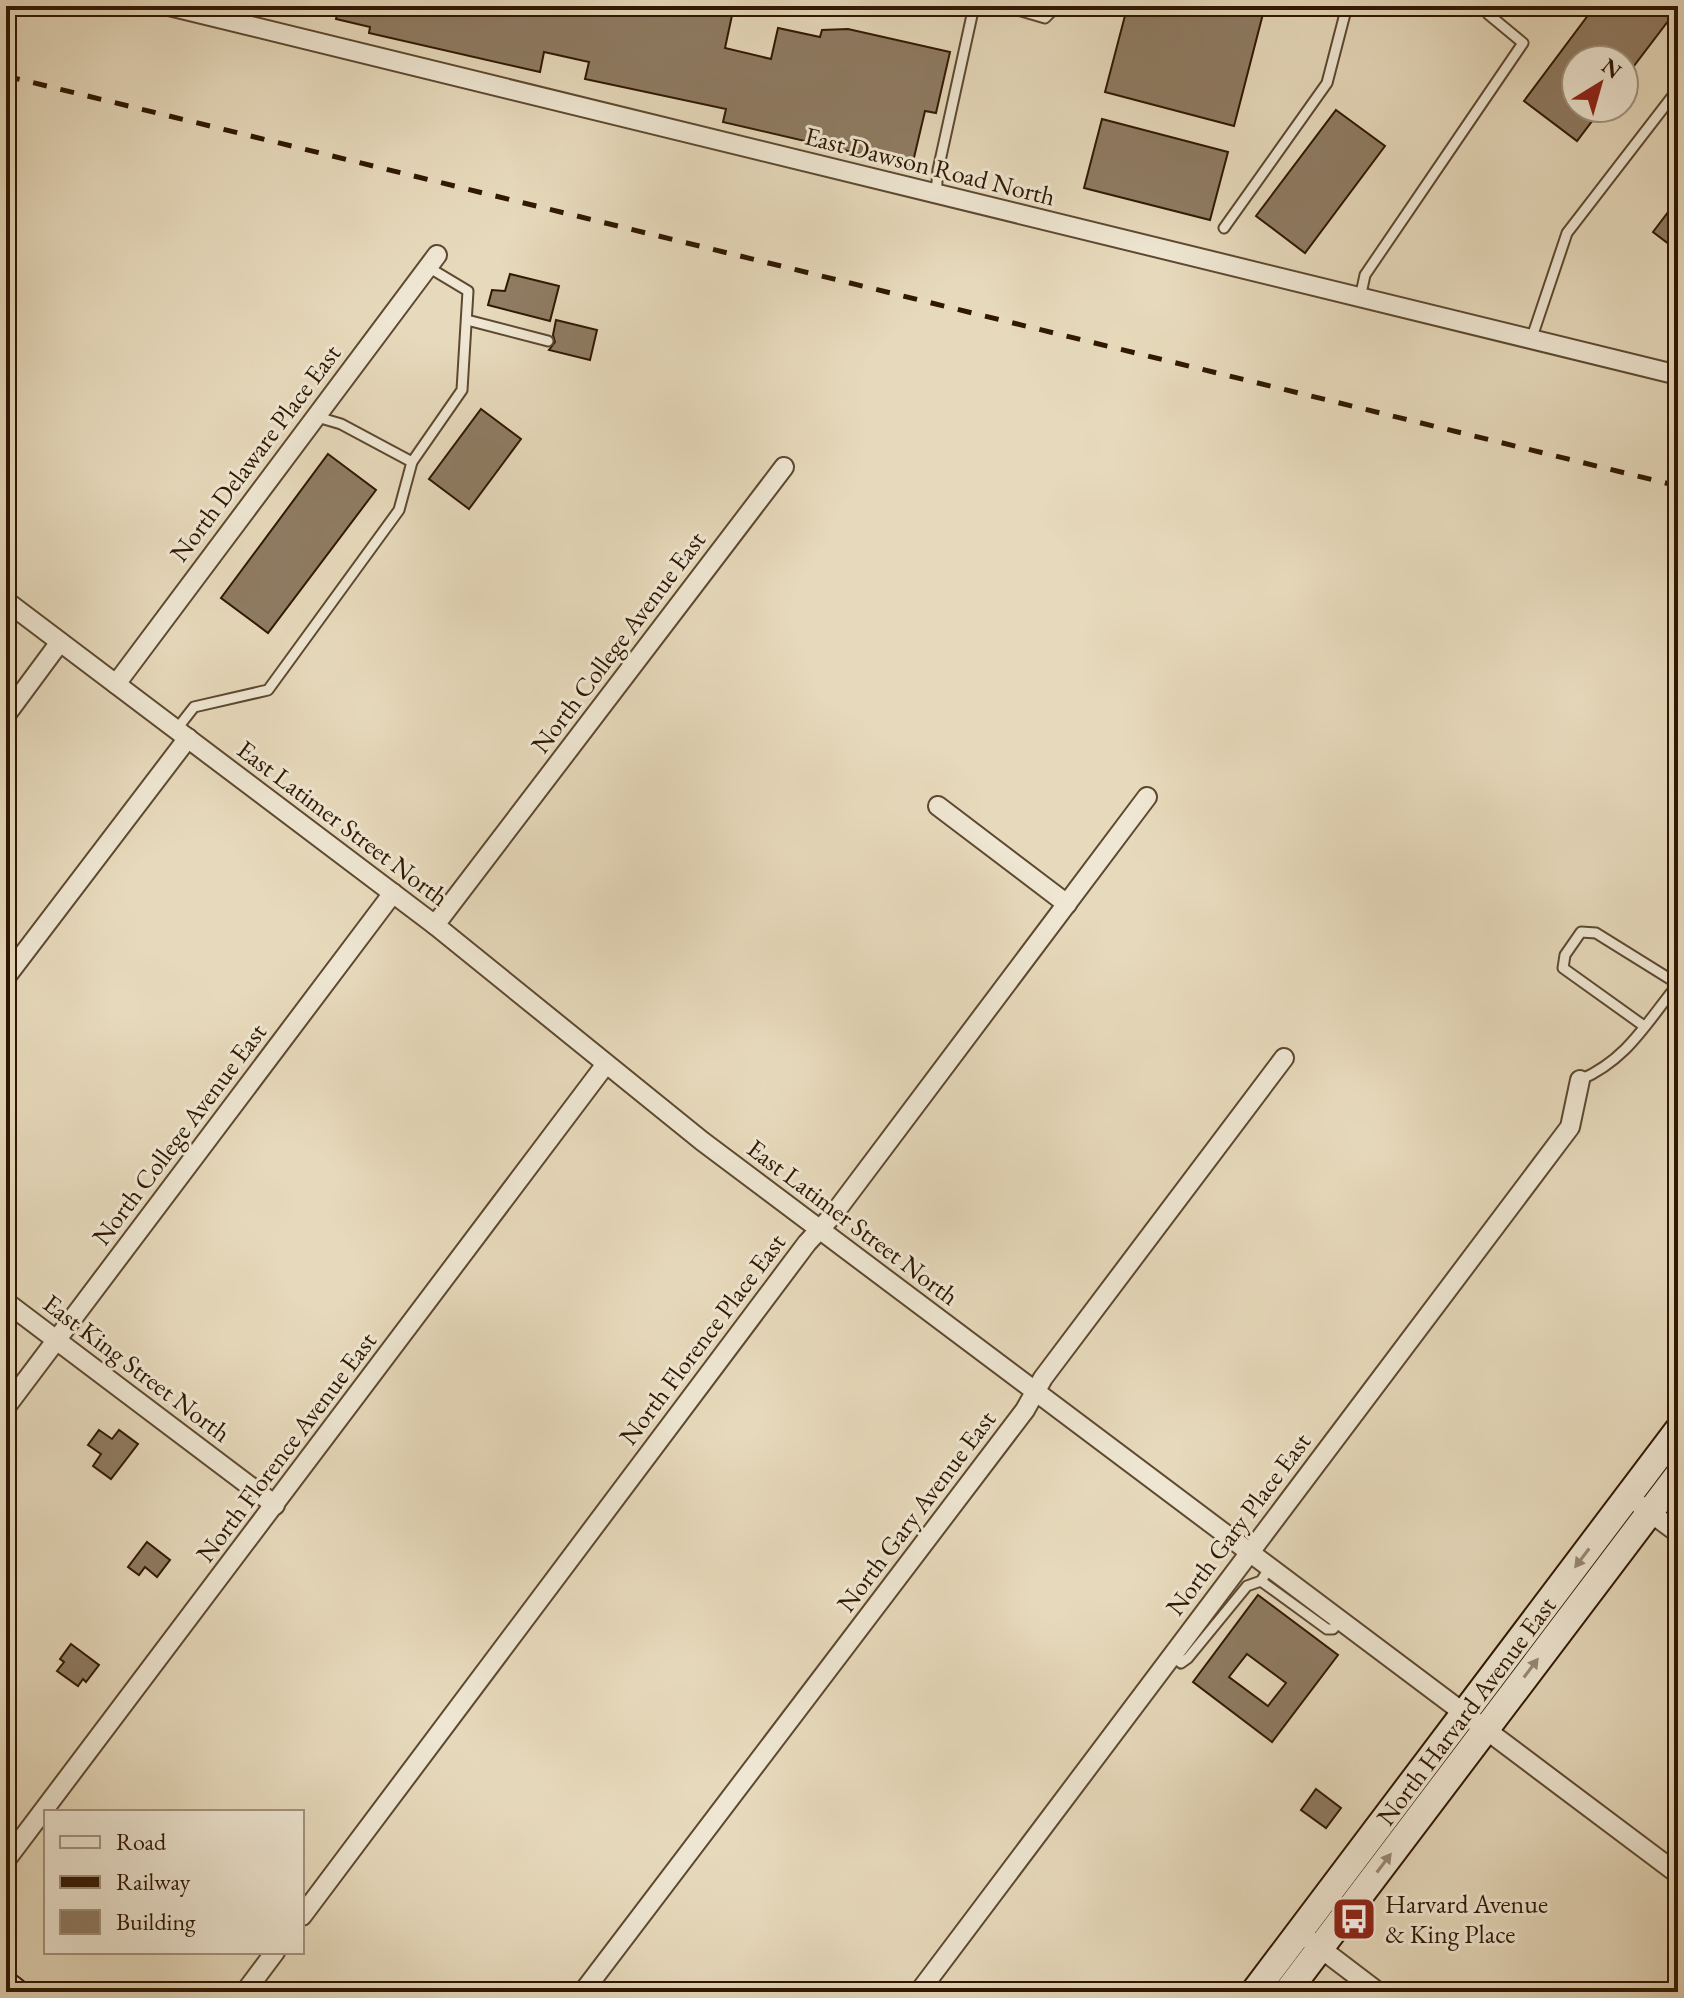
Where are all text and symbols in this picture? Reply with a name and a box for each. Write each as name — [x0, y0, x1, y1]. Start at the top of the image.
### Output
north arrow — [1560, 44, 1640, 124]
text: N — [1596, 51, 1628, 85]
street label: East Dawson Road North — [801, 118, 1059, 214]
street label: North Delaware Place East — [162, 337, 348, 569]
street label: North College Avenue East — [523, 524, 713, 760]
street label: East Latimer Street North — [230, 732, 456, 914]
street label: North College Avenue East — [84, 1016, 274, 1252]
street label: East Latimer Street North — [740, 1131, 966, 1313]
street label: North Florence Place East — [611, 1226, 793, 1452]
street label: East King Street North — [36, 1286, 238, 1450]
street label: North Florence Avenue East — [188, 1325, 384, 1569]
street label: North Gary Avenue East — [829, 1403, 1003, 1619]
street label: North Gary Place East — [1158, 1426, 1318, 1622]
one-way arrow — [1574, 1548, 1590, 1568]
street label: North Harvard Avenue East — [1369, 1590, 1563, 1832]
one-way arrow — [1523, 1657, 1539, 1678]
legend — [44, 1810, 304, 1954]
text: Road — [116, 1826, 167, 1857]
one-way arrow — [1375, 1853, 1391, 1874]
text: Railway — [116, 1866, 191, 1897]
place label: Harvard Avenue & King Place — [1385, 1887, 1548, 1951]
bus stop icon: Harvard Avenue & King Place — [1330, 1895, 1378, 1943]
text: Building — [116, 1906, 196, 1937]

